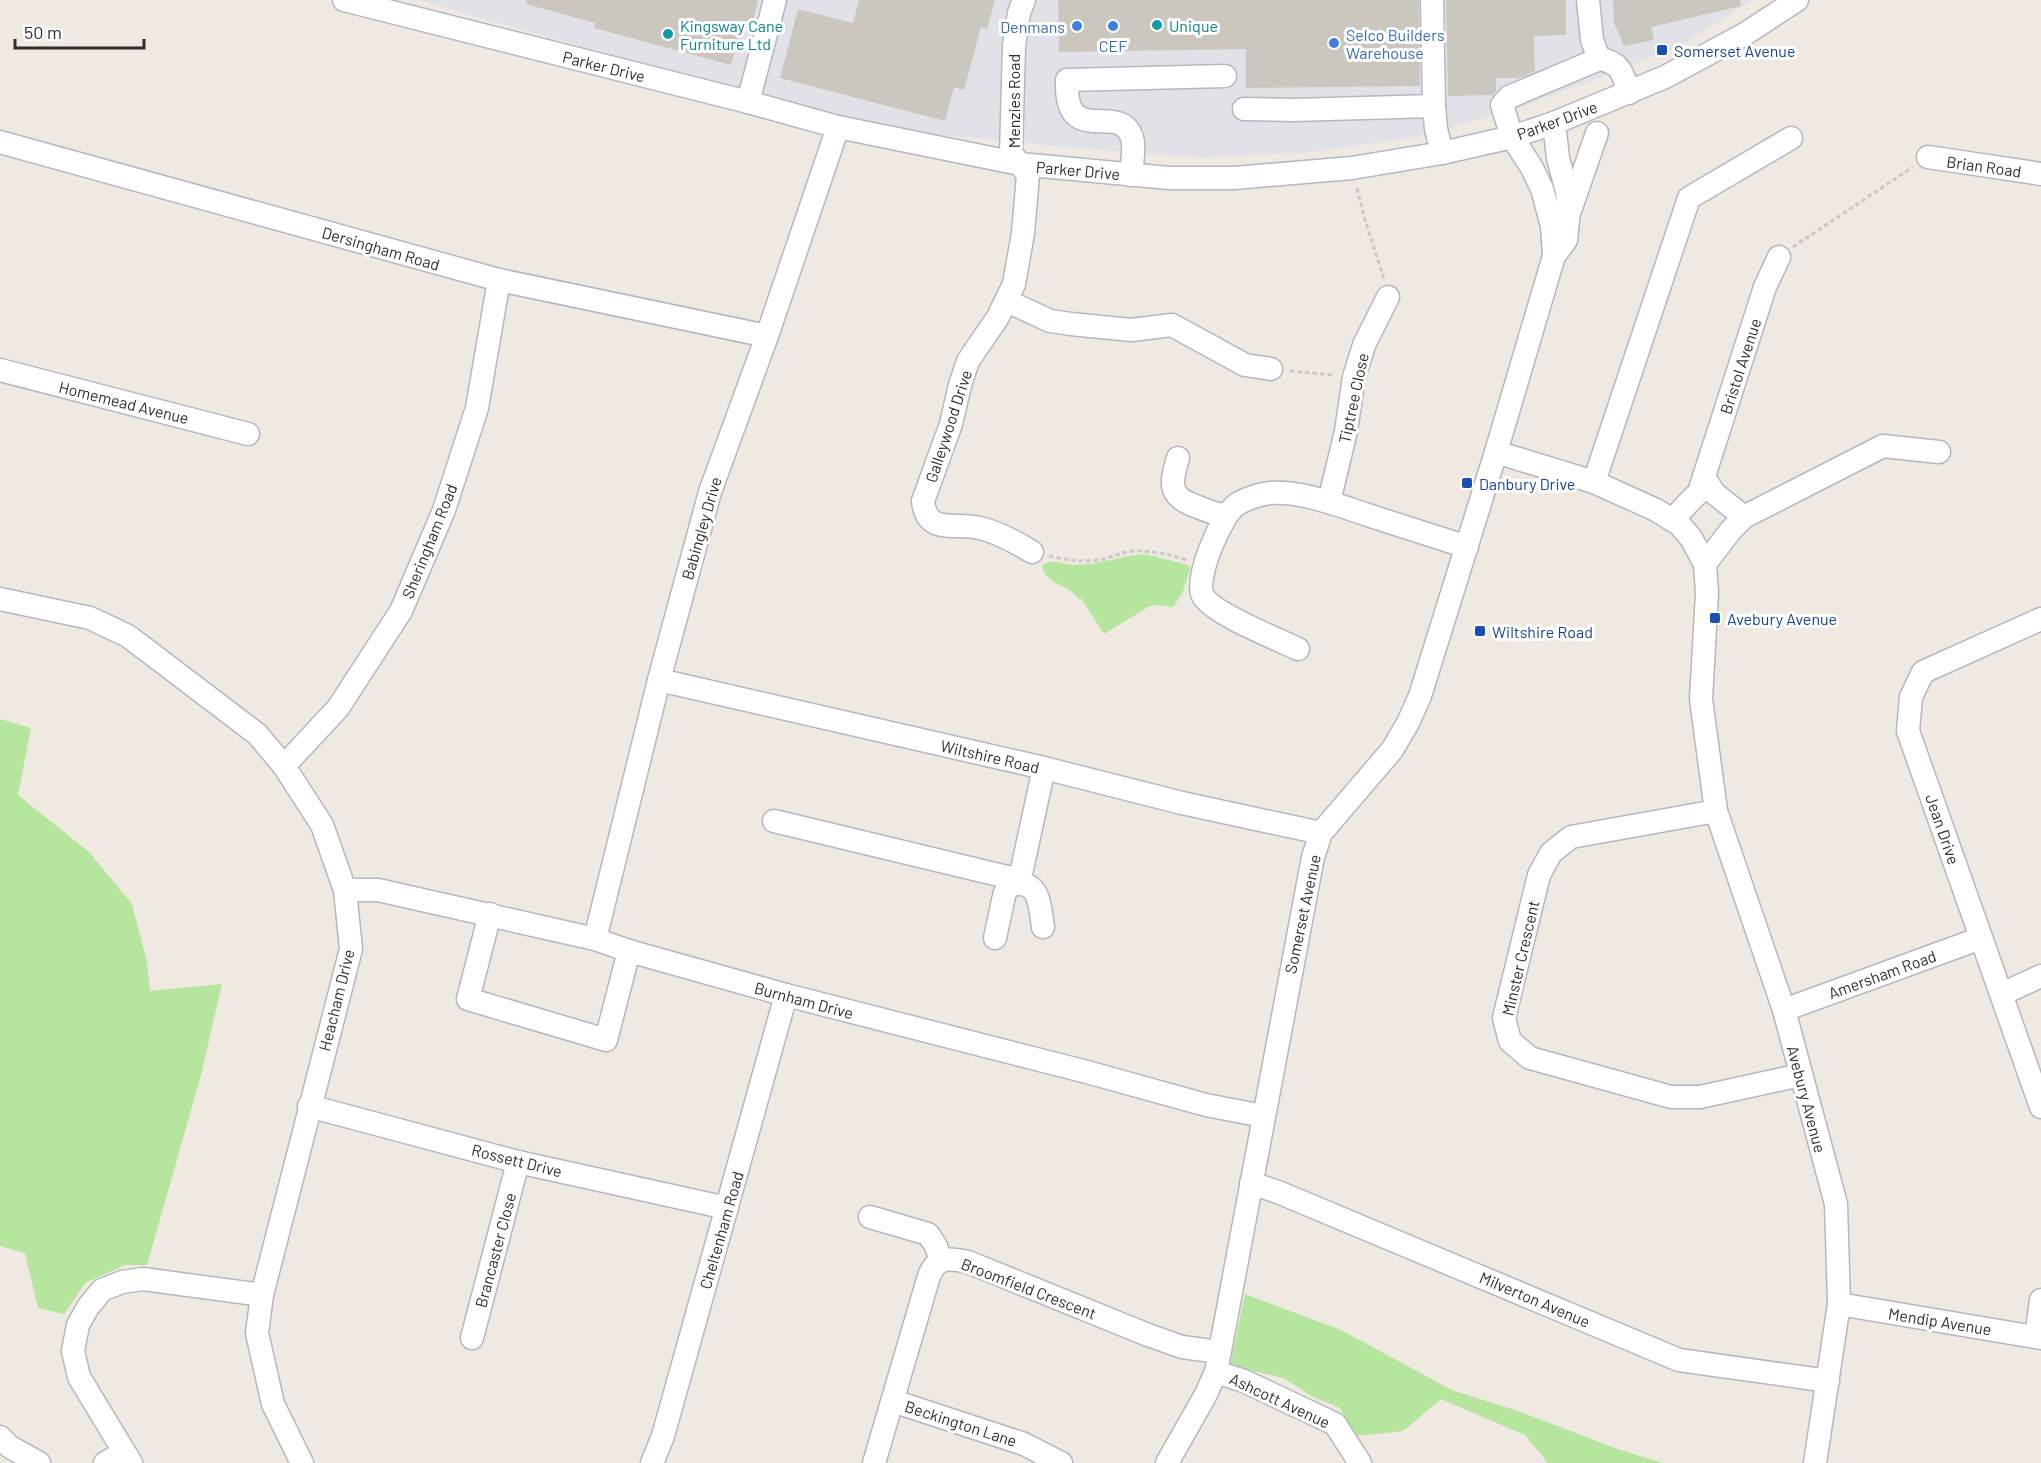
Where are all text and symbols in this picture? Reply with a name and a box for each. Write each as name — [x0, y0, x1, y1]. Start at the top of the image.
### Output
scale bar — [15, 12, 144, 50]
place label: Kingsway Cane Furniture Ltd — [680, 16, 783, 53]
place label: Unique — [1169, 16, 1218, 35]
place label: Denmans — [1000, 17, 1065, 36]
marker: Unique — [1150, 18, 1164, 32]
marker: Denmans — [1070, 19, 1084, 33]
marker: CEF — [1106, 19, 1120, 33]
text: 50 m — [24, 21, 62, 43]
place label: Selco Builders Warehouse — [1346, 25, 1445, 62]
marker: Kingsway Cane Furniture Ltd — [661, 27, 675, 41]
place label: CEF — [1099, 36, 1127, 55]
marker: Selco Builders Warehouse — [1327, 36, 1341, 50]
place label: Somerset Avenue — [1674, 41, 1795, 60]
marker: Somerset Avenue — [1655, 43, 1669, 57]
street label: Parker Drive — [561, 47, 647, 85]
street label: Menzies Road — [1004, 54, 1023, 148]
street label: Parker Drive — [1514, 97, 1600, 143]
street label: Brian Road — [1945, 151, 2023, 181]
street label: Parker Drive — [1035, 157, 1121, 183]
street label: Dersingham Road — [320, 222, 442, 274]
street label: Bristol Avenue — [1716, 316, 1764, 416]
street label: Tiptree Close — [1334, 351, 1372, 445]
street label: Galleywood Drive — [921, 367, 975, 485]
street label: Homemead Avenue — [57, 377, 191, 427]
street label: Babingley Drive — [677, 474, 725, 582]
place label: Danbury Drive — [1479, 474, 1575, 493]
marker: Danbury Drive — [1460, 476, 1474, 490]
street label: Sheringham Road — [397, 481, 461, 601]
place label: Avebury Avenue — [1727, 609, 1837, 628]
marker: Avebury Avenue — [1708, 611, 1722, 625]
place label: Wiltshire Road — [1492, 622, 1593, 641]
marker: Wiltshire Road — [1473, 624, 1487, 638]
street label: Wiltshire Road — [939, 735, 1041, 777]
street label: Jean Drive — [1922, 791, 1964, 867]
street label: Somerset Avenue — [1280, 853, 1324, 975]
street label: Minster Crescent — [1497, 898, 1543, 1018]
street label: Amersham Road — [1825, 946, 1939, 1002]
street label: Heacham Drive — [314, 947, 358, 1053]
street label: Burnham Drive — [752, 978, 856, 1022]
street label: Avebury Avenue — [1784, 1043, 1830, 1155]
street label: Rossett Drive — [470, 1140, 564, 1180]
street label: Cheltenham Road — [695, 1169, 747, 1291]
street label: Brancaster Close — [471, 1190, 519, 1310]
street label: Broomfield Crescent — [959, 1253, 1099, 1323]
street label: Milverton Avenue — [1477, 1267, 1593, 1331]
street label: Mendip Avenue — [1887, 1303, 1993, 1339]
street label: Ashcott Avenue — [1227, 1368, 1333, 1432]
street label: Beckington Lane — [903, 1396, 1019, 1450]

